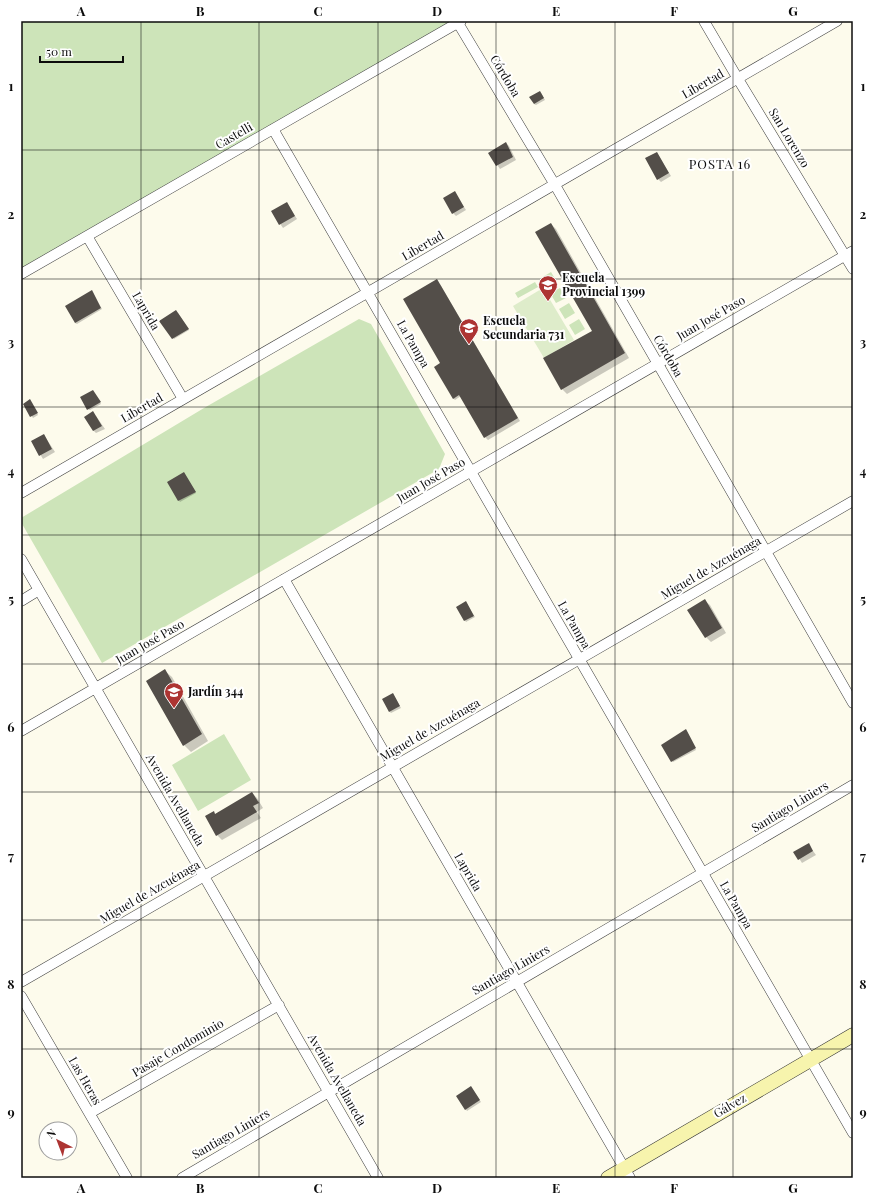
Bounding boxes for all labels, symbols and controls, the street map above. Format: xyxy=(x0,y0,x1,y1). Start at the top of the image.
text: A xyxy=(76,2,86,19)
text: B xyxy=(196,2,205,19)
text: C xyxy=(313,2,323,19)
text: D xyxy=(432,2,442,19)
text: E xyxy=(552,2,560,19)
text: F xyxy=(670,2,678,19)
text: G xyxy=(788,2,798,19)
scale bar xyxy=(40,38,123,64)
text: 50 m xyxy=(46,43,72,59)
street label: Córdoba xyxy=(487,52,525,99)
street label: Libertad xyxy=(679,65,726,102)
text: 1 xyxy=(9,77,14,94)
text: 1 xyxy=(861,77,866,94)
street label: San Lorenzo xyxy=(766,105,814,171)
street label: Castelli xyxy=(212,118,255,152)
district label: POSTA 16 xyxy=(689,155,751,172)
text: 2 xyxy=(8,205,15,222)
text: 2 xyxy=(860,205,867,222)
street label: Libertad xyxy=(399,227,446,264)
place label: Escuela Provincial 1399 xyxy=(562,269,645,299)
school or university icon: Escuela Provincial 1399 xyxy=(537,274,559,302)
street label: Laprida xyxy=(129,288,164,333)
street label: Juan José Paso xyxy=(673,291,748,344)
place label: Escuela Secundaria 731 xyxy=(483,312,565,342)
street label: La Pampa xyxy=(394,317,434,370)
school or university icon: Escuela Secundaria 731 xyxy=(458,317,480,345)
street label: Córdoba xyxy=(650,331,687,380)
text: 3 xyxy=(8,333,14,350)
text: 3 xyxy=(860,333,866,350)
street label: Libertad xyxy=(118,389,165,426)
street label: Juan José Paso xyxy=(393,453,468,506)
text: 4 xyxy=(8,462,15,479)
text: 4 xyxy=(860,462,867,479)
street label: Miguel de Azcuénaga xyxy=(658,532,763,602)
text: 5 xyxy=(8,590,14,607)
text: 5 xyxy=(860,590,866,607)
street label: La Pampa xyxy=(555,598,595,651)
street label: Juan José Paso xyxy=(112,615,187,668)
school or university icon: Jardín 344 xyxy=(163,681,185,709)
place label: Jardín 344 xyxy=(187,683,243,699)
street label: Miguel de Azcuénaga xyxy=(377,694,482,764)
text: 6 xyxy=(7,718,15,735)
text: 6 xyxy=(859,718,867,735)
street label: Avenida Avellaneda xyxy=(142,750,209,848)
street label: Santiago Liniers xyxy=(748,777,831,835)
text: 7 xyxy=(8,847,14,864)
text: 7 xyxy=(860,847,866,864)
street label: Laprida xyxy=(451,849,486,894)
street label: Miguel de Azcuénaga xyxy=(97,856,202,926)
street label: La Pampa xyxy=(717,878,757,931)
street label: Santiago Liniers xyxy=(469,940,552,998)
text: 8 xyxy=(7,975,15,992)
text: 8 xyxy=(859,975,867,992)
street label: Pasaje Condominio xyxy=(129,1014,227,1080)
street label: Avenida Avellaneda xyxy=(304,1030,371,1128)
street label: Las Heras xyxy=(66,1054,106,1107)
street label: Gálvez xyxy=(710,1089,749,1121)
text: 9 xyxy=(7,1103,15,1120)
text: 9 xyxy=(859,1103,867,1120)
street label: Santiago Liniers xyxy=(189,1104,272,1162)
north arrow xyxy=(38,1121,78,1161)
text: N xyxy=(43,1125,59,1141)
text: A xyxy=(76,1179,86,1196)
text: B xyxy=(196,1179,205,1196)
text: C xyxy=(313,1179,323,1196)
text: D xyxy=(432,1179,442,1196)
text: E xyxy=(552,1179,560,1196)
text: F xyxy=(670,1179,678,1196)
text: G xyxy=(788,1179,798,1196)

